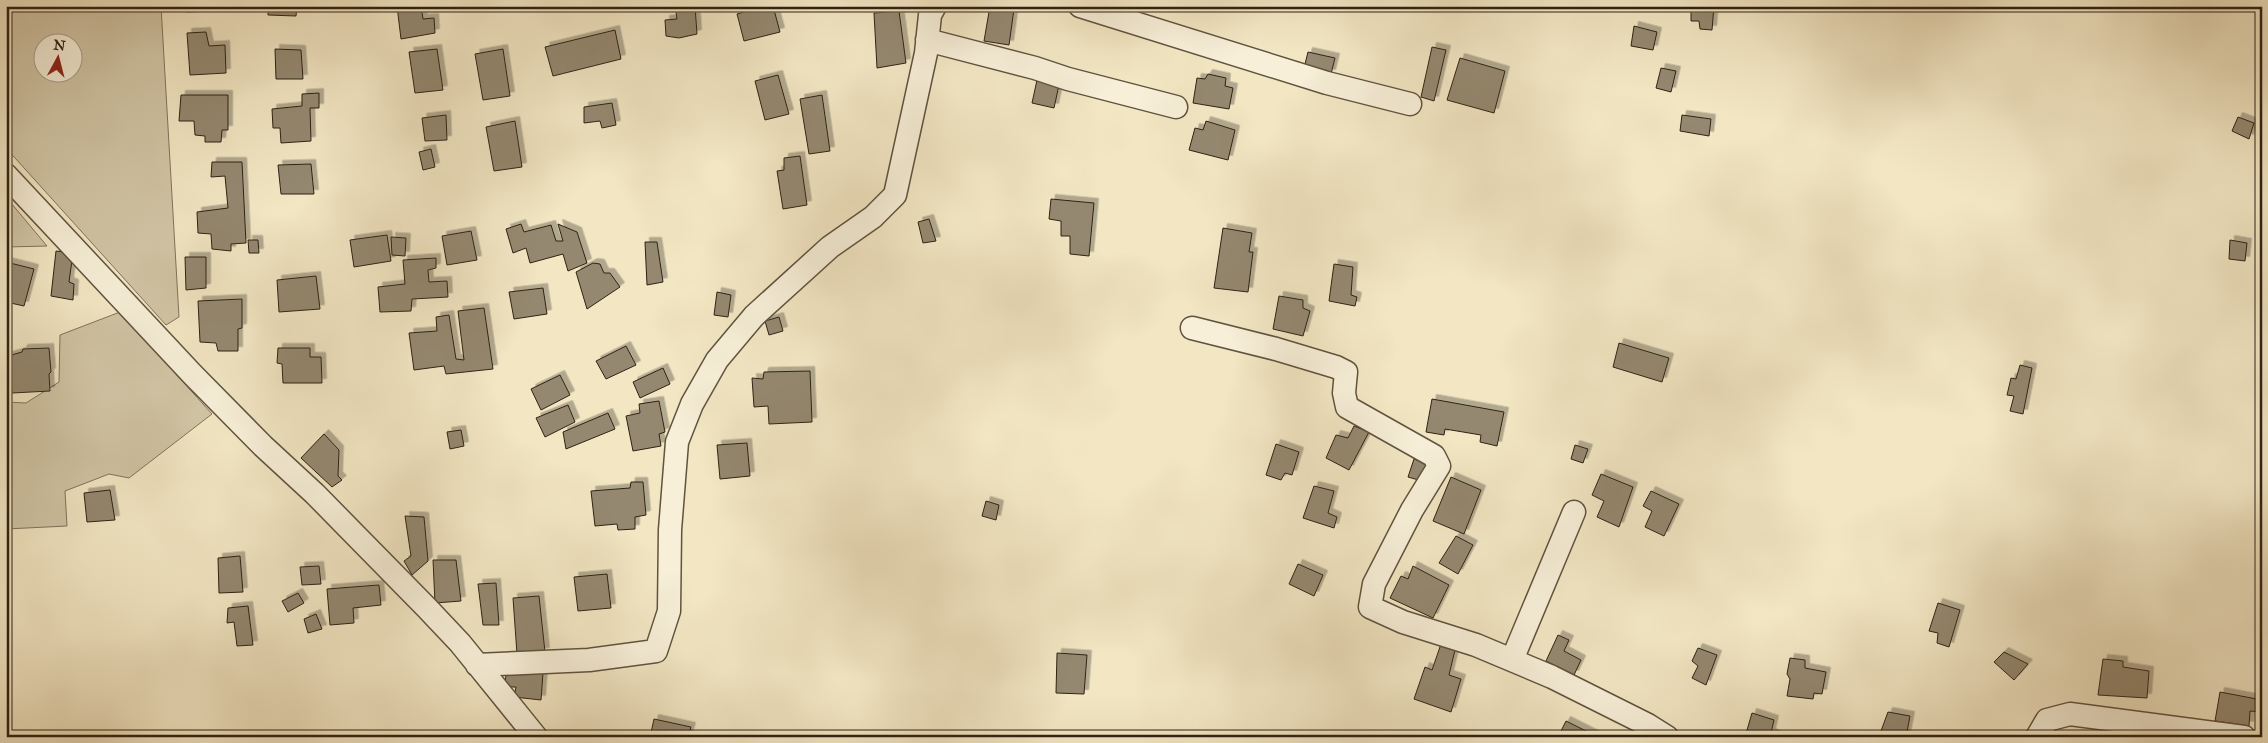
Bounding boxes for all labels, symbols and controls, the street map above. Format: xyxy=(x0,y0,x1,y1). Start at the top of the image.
north arrow xyxy=(32,32,82,82)
text: N xyxy=(53,36,67,55)

